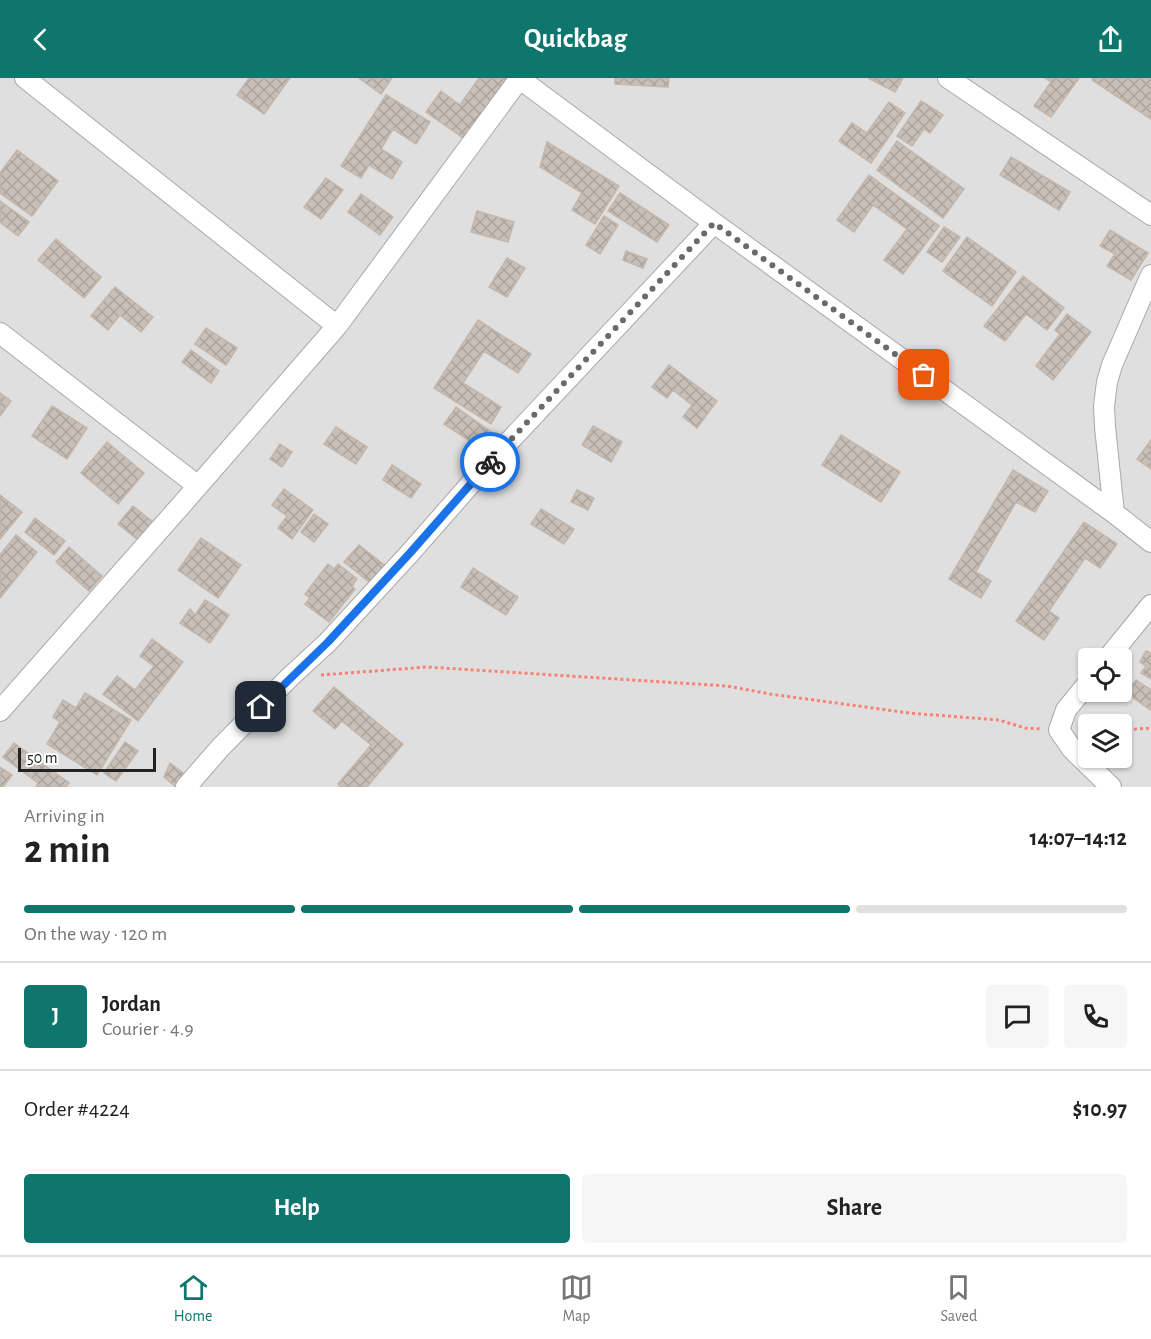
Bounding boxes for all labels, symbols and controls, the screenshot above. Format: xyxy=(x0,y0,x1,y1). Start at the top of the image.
icon: back xyxy=(24,23,57,56)
icon: share xyxy=(1094,23,1127,56)
text: Quickbag xyxy=(524,25,627,52)
pin xyxy=(898,349,949,400)
icon: bag xyxy=(907,358,940,391)
courier xyxy=(460,432,520,492)
icon: bike xyxy=(474,446,507,479)
map controls xyxy=(1078,648,1132,768)
button: locate xyxy=(1078,648,1132,702)
pin xyxy=(235,681,286,732)
icon: home xyxy=(244,690,277,723)
button: layers xyxy=(1078,714,1132,768)
scale bar xyxy=(18,745,156,772)
text: 50 m xyxy=(27,750,58,766)
text: Arriving in xyxy=(24,806,105,826)
text: 14:07–14:12 xyxy=(1030,827,1127,849)
text: 2 min xyxy=(24,831,111,870)
text: On the way · 120 m xyxy=(24,924,167,944)
button: chat xyxy=(986,985,1049,1048)
button: phone xyxy=(1064,985,1127,1048)
text: Jordan xyxy=(102,993,161,1015)
text: J xyxy=(52,1005,59,1027)
text: Courier · 4.9 xyxy=(102,1019,194,1039)
text: Order #4224 xyxy=(24,1098,130,1120)
text: $10.97 xyxy=(1073,1098,1127,1120)
button: Help xyxy=(24,1174,570,1243)
button: Share xyxy=(582,1174,1127,1243)
tab: Home xyxy=(174,1271,212,1326)
tab: Map xyxy=(560,1271,593,1326)
tab: Saved xyxy=(941,1271,977,1326)

